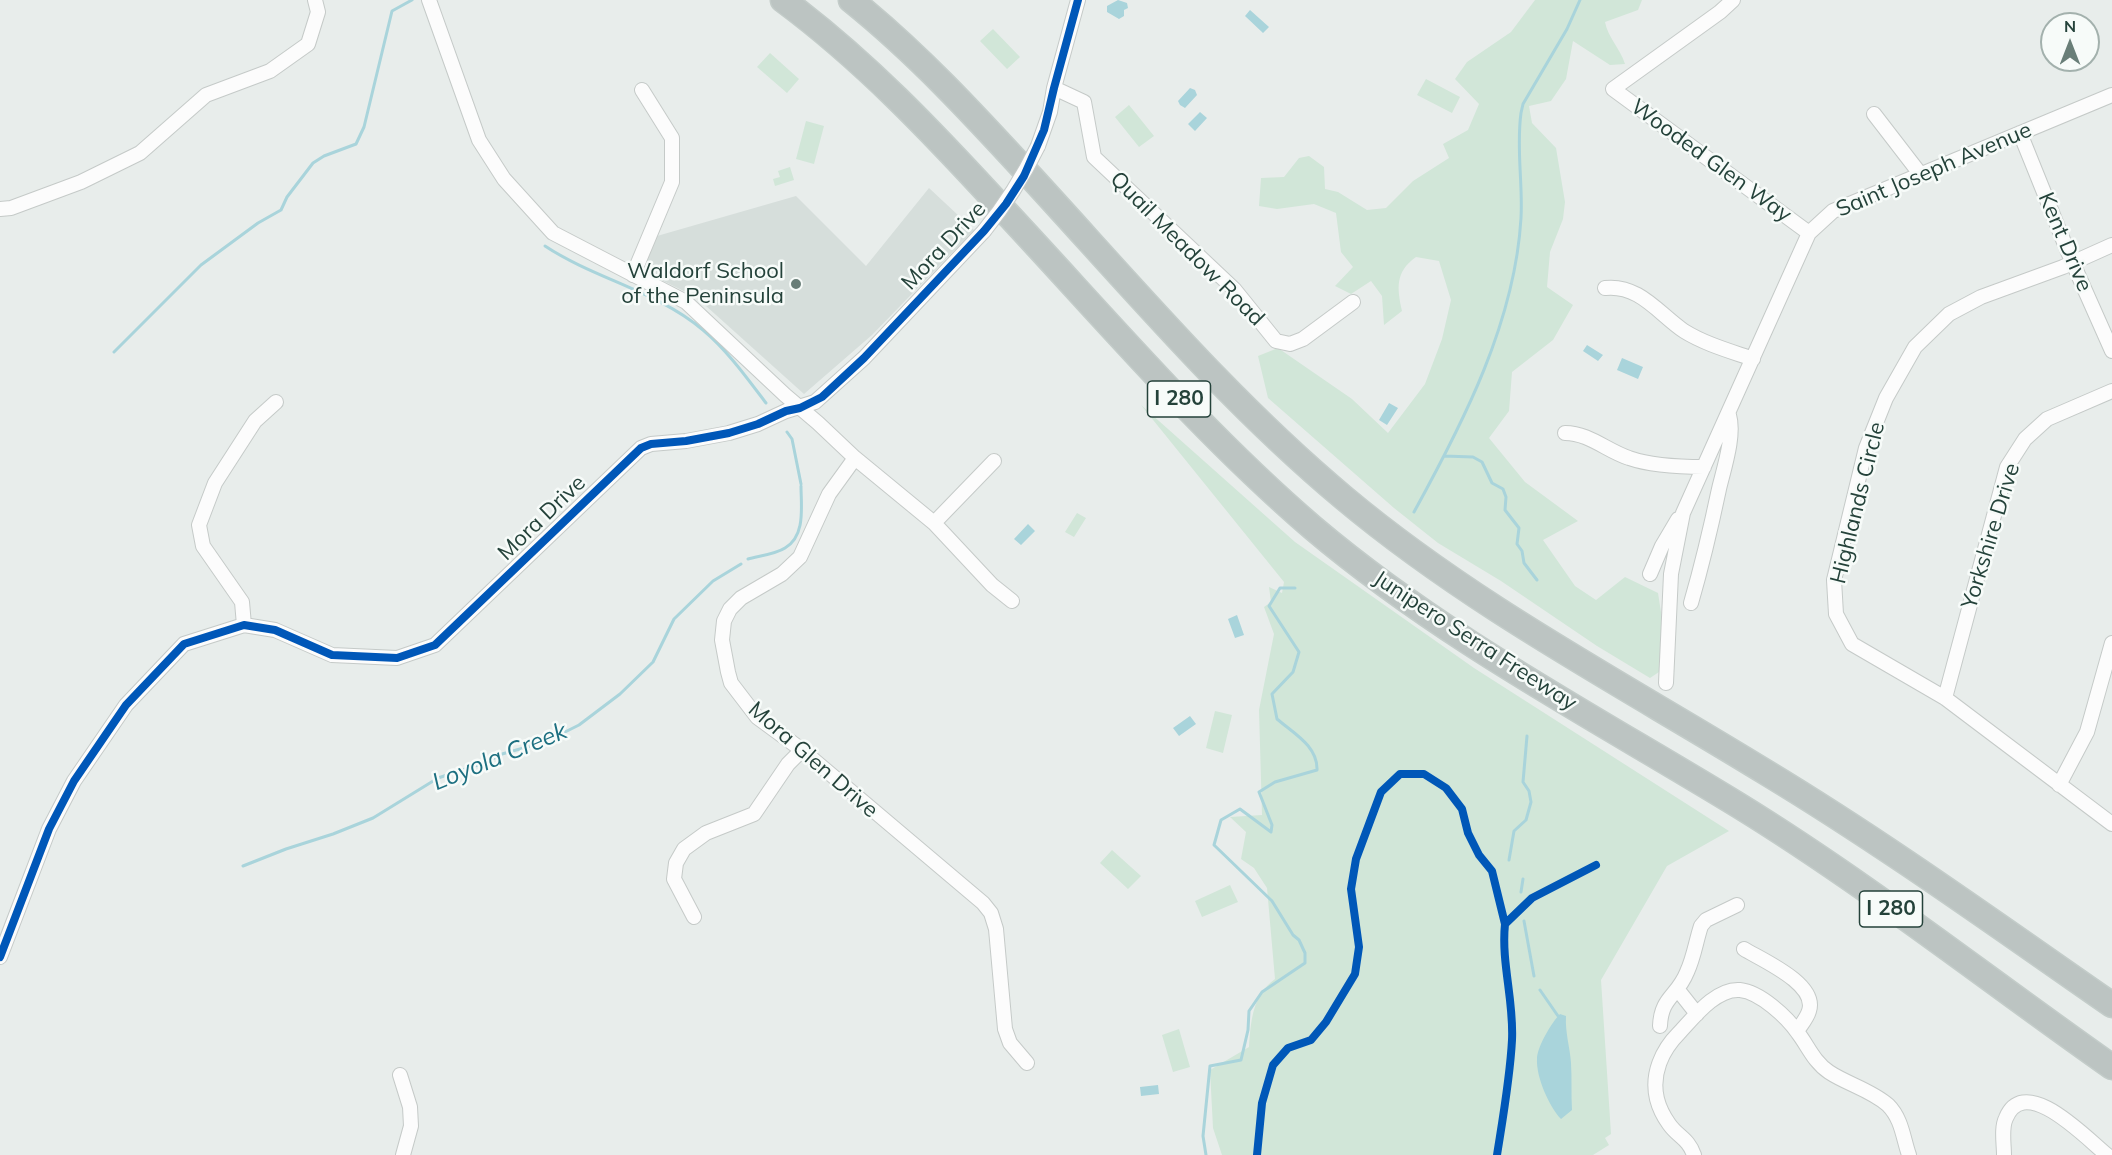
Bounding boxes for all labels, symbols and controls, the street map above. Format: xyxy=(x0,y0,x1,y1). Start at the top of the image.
north arrow xyxy=(2040,12,2100,72)
text: N xyxy=(2064,16,2076,36)
street label: Wooded Glen Way xyxy=(1625,94,1797,228)
street label: Saint Joseph Avenue xyxy=(1832,117,2036,223)
street label: Quail Meadow Road xyxy=(1104,166,1270,332)
street label: Kent Drive xyxy=(2032,188,2098,296)
street label: Mora Drive xyxy=(896,196,992,296)
place label: Waldorf School of the Peninsula xyxy=(621,258,784,310)
marker: Waldorf School of the Peninsula xyxy=(789,277,803,291)
road number: I 280 xyxy=(1148,381,1210,417)
street label: Highlands Circle xyxy=(1825,419,1891,587)
street label: Yorkshire Drive xyxy=(1956,460,2026,612)
street label: Mora Drive xyxy=(493,470,591,566)
street label: Junipero Serra Freeway xyxy=(1368,565,1582,717)
street label: Mora Glen Drive xyxy=(743,696,883,824)
water label: Loyola Creek xyxy=(429,717,571,797)
road number: I 280 xyxy=(1860,891,1922,927)

